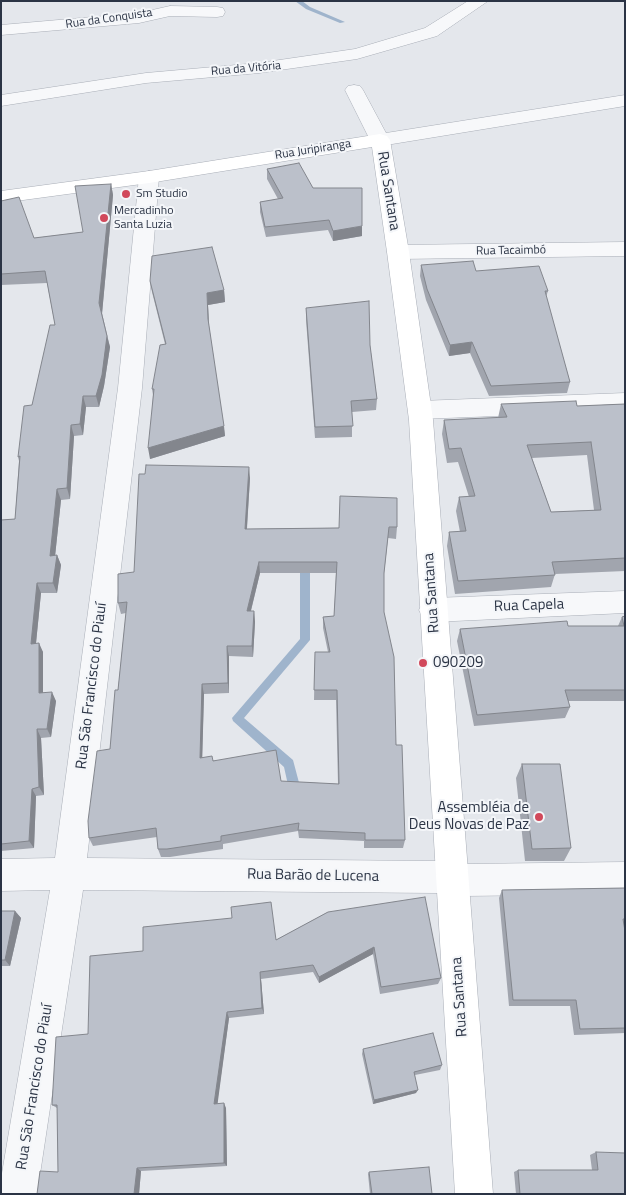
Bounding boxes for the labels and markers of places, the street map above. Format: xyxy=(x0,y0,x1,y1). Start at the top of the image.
place label: Sm Studio xyxy=(136,187,187,201)
marker: Sm Studio xyxy=(120,188,132,200)
place label: Mercadinho Santa Luzia xyxy=(114,204,174,232)
marker: Mercadinho Santa Luzia xyxy=(98,212,110,224)
place label: 090209 xyxy=(433,654,483,672)
marker: 090209 xyxy=(417,657,429,669)
place label: Assembléia de Deus Novas de Paz xyxy=(409,799,529,834)
marker: Assembléia de Deus Novas de Paz xyxy=(533,811,545,823)

